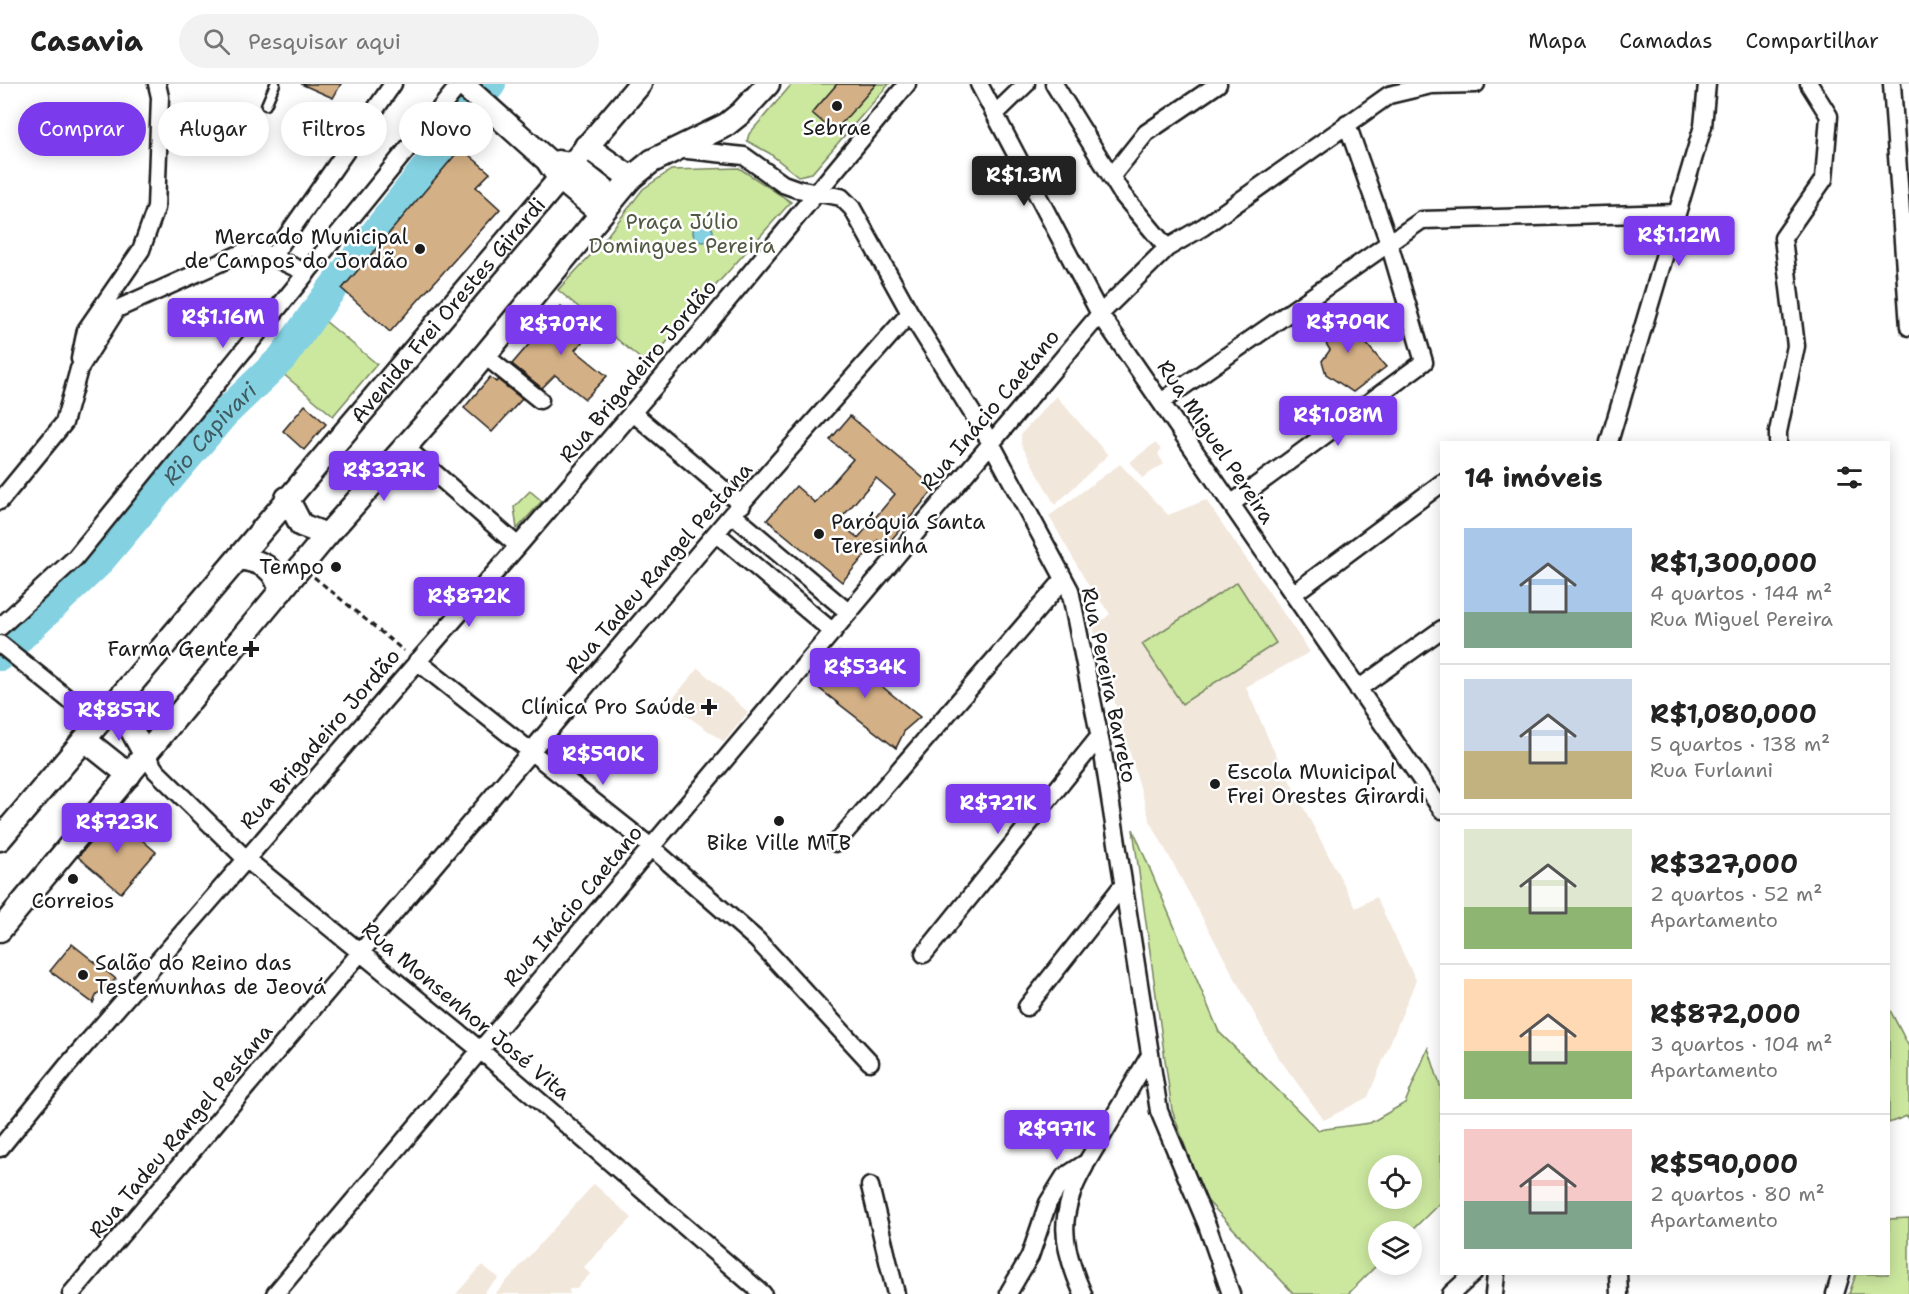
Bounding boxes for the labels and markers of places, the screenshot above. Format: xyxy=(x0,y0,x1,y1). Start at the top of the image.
marker: Sebrae xyxy=(830,99,844,113)
place label: Sebrae xyxy=(803,114,871,142)
pin: R$1.3M xyxy=(975,156,1073,207)
pin: R$1.12M xyxy=(1624,216,1734,267)
place label: Mercado Municipal de Campos do Jordão xyxy=(184,223,409,275)
marker: Mercado Municipal de Campos do Jordão xyxy=(413,242,427,256)
pin: R$1.16M xyxy=(168,298,278,349)
pin: R$709K xyxy=(1299,303,1397,354)
pin: R$707K xyxy=(512,305,610,356)
pin: R$1.08M xyxy=(1283,396,1393,447)
pin: R$327K xyxy=(335,451,433,502)
place label: Paróquia Santa Teresinha xyxy=(831,508,985,560)
marker: Paróquia Santa Teresinha xyxy=(812,527,826,541)
place label: Tempo xyxy=(259,553,324,581)
marker: Tempo xyxy=(329,560,343,574)
pin: R$872K xyxy=(420,577,518,628)
place label: Farma Gente xyxy=(107,635,239,663)
marker: Farma Gente xyxy=(244,642,258,656)
pin: R$534K xyxy=(816,648,914,699)
pin: R$857K xyxy=(70,691,168,742)
place label: Clínica Pro Saúde xyxy=(521,693,696,721)
marker: Clínica Pro Saúde xyxy=(700,698,718,716)
pin: R$590K xyxy=(554,735,652,786)
place label: Escola Municipal Frei Orestes Girardi xyxy=(1227,758,1425,810)
marker: Escola Municipal Frei Orestes Girardi xyxy=(1208,777,1222,791)
pin: R$721K xyxy=(949,784,1047,835)
pin: R$723K xyxy=(68,803,166,854)
marker: Bike Ville MTB xyxy=(772,814,786,828)
place label: Bike Ville MTB xyxy=(707,829,851,857)
marker: Correios xyxy=(66,872,80,886)
place label: Correios xyxy=(31,887,115,915)
place label: Salão do Reino das Testemunhas de Jeová xyxy=(95,949,326,1001)
marker: Salão do Reino das Testemunhas de Jeová xyxy=(76,968,90,982)
pin: R$971K xyxy=(1008,1110,1106,1161)

